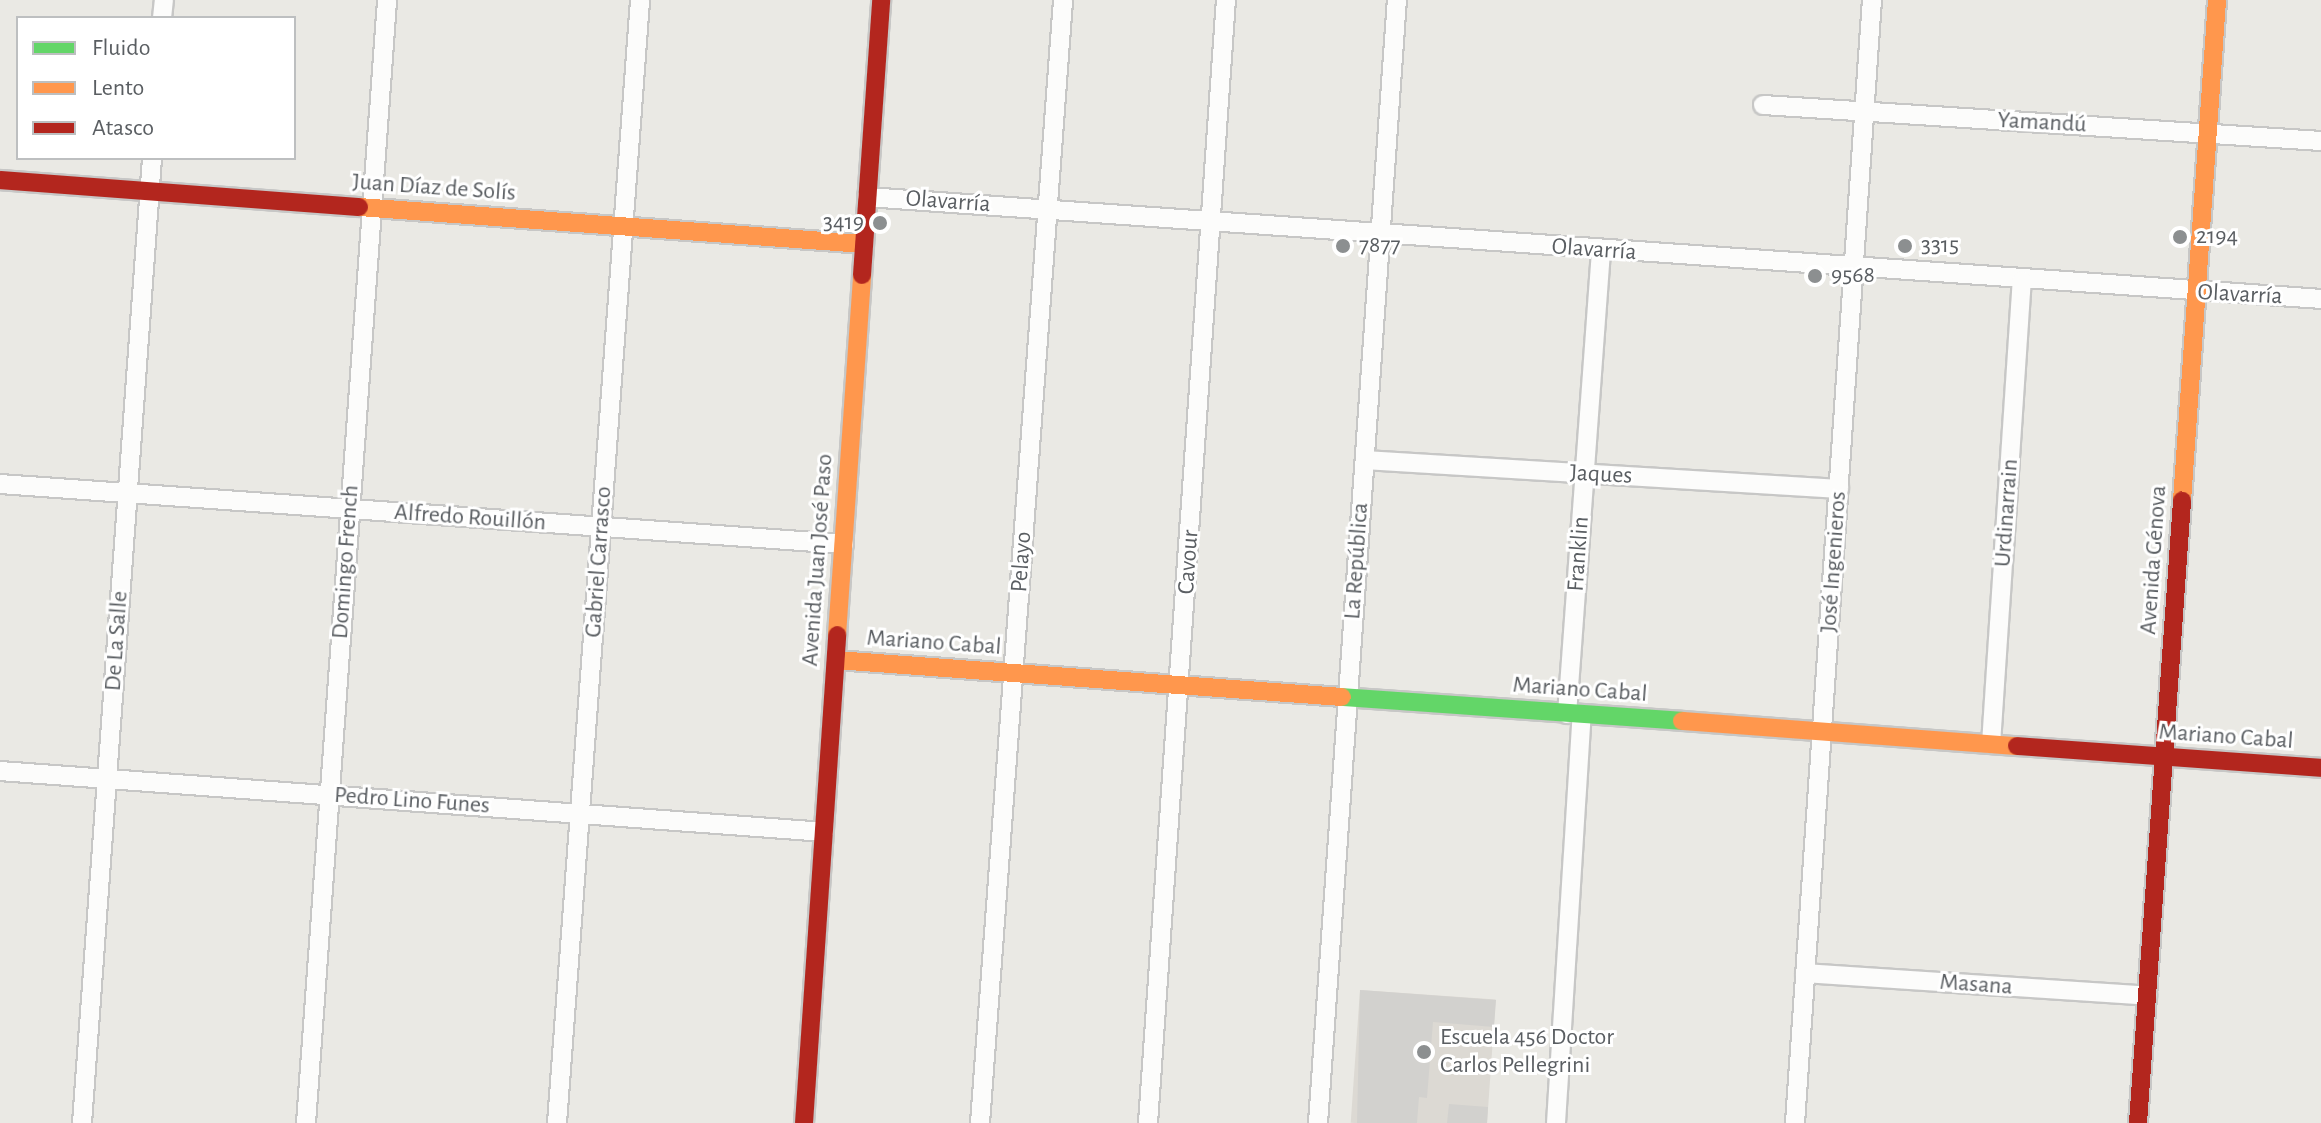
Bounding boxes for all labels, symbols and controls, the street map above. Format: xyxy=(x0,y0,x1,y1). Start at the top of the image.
legend xyxy=(16,16,296,160)
text: Fluido xyxy=(92,36,151,60)
text: Lento xyxy=(92,76,144,100)
street label: Yamandú xyxy=(1997,106,2087,140)
text: Atasco xyxy=(92,116,154,140)
street label: Juan Díaz de Solís xyxy=(351,168,517,208)
street label: Olavarría xyxy=(905,185,991,219)
place label: 3419 xyxy=(823,209,864,237)
marker: 3419 xyxy=(871,214,889,232)
place label: 2194 xyxy=(2196,223,2238,251)
marker: 2194 xyxy=(2171,228,2189,246)
place label: 7877 xyxy=(1359,232,1400,260)
place label: 3315 xyxy=(1921,232,1959,260)
street label: Olavarría xyxy=(1551,233,1637,267)
marker: 7877 xyxy=(1334,237,1352,255)
marker: 3315 xyxy=(1896,237,1914,255)
place label: 9568 xyxy=(1831,262,1875,290)
marker: 9568 xyxy=(1806,267,1824,285)
street label: Olavarría xyxy=(2197,278,2283,312)
street label: Avenida Juan José Paso xyxy=(796,453,840,667)
street label: Urdinarrain xyxy=(1989,458,2025,568)
street label: Jaques xyxy=(1569,459,1633,491)
street label: Domingo French xyxy=(326,484,366,640)
street label: Avenida Génova xyxy=(2134,484,2174,636)
street label: Gabriel Carrasco xyxy=(579,485,619,639)
street label: José Ingenieros xyxy=(1815,490,1853,634)
street label: Alfredo Rouillón xyxy=(393,498,547,538)
street label: La República xyxy=(1339,502,1375,620)
street label: Franklin xyxy=(1562,515,1596,593)
street label: Cavour xyxy=(1172,529,1206,595)
street label: Pelayo xyxy=(1006,531,1038,593)
street label: De La Salle xyxy=(99,590,135,692)
street label: Mariano Cabal xyxy=(866,624,1002,662)
street label: Mariano Cabal xyxy=(1512,671,1648,709)
street label: Mariano Cabal xyxy=(2158,718,2294,756)
street label: Pedro Lino Funes xyxy=(333,781,491,821)
street label: Masana xyxy=(1939,968,2013,1002)
place label: Escuela 456 Doctor Carlos Pellegrini xyxy=(1440,1024,1614,1080)
marker: Escuela 456 Doctor Carlos Pellegrini xyxy=(1415,1043,1433,1061)

